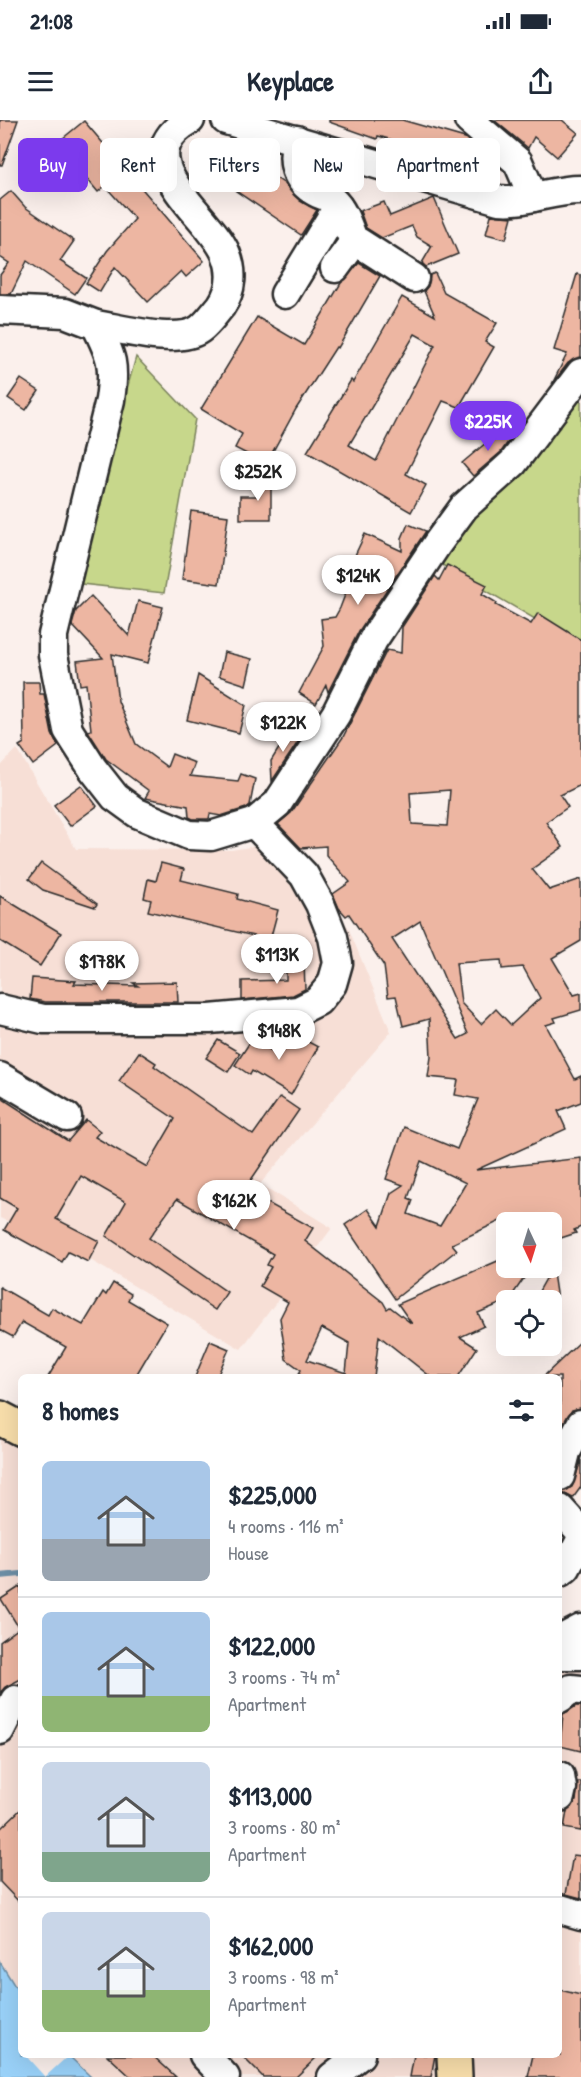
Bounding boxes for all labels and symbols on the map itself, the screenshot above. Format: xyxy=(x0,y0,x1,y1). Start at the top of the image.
pin: $225K xyxy=(446,401,530,452)
pin: $252K xyxy=(216,451,300,502)
pin: $124K xyxy=(316,555,400,606)
pin: $122K xyxy=(241,702,325,753)
pin: $113K xyxy=(235,934,319,985)
pin: $178K xyxy=(60,941,144,992)
pin: $148K xyxy=(237,1010,321,1061)
pin: $162K xyxy=(192,1180,276,1231)
north arrow xyxy=(496,1212,562,1278)

